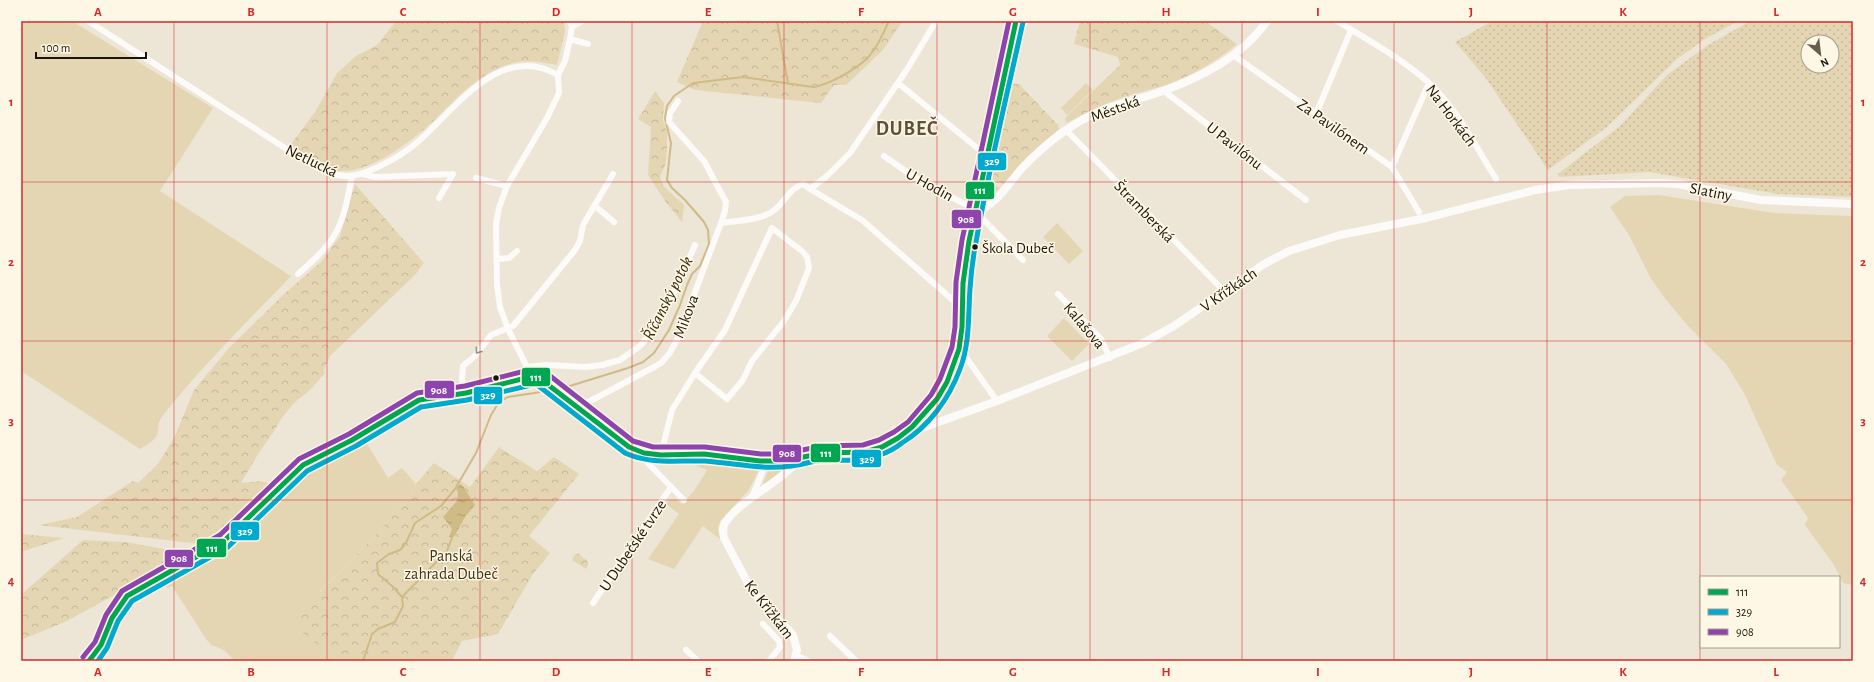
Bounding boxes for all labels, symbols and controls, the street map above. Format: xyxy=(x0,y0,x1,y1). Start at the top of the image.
text: A xyxy=(94,6,102,19)
text: B xyxy=(247,6,255,19)
text: C xyxy=(400,6,407,19)
text: D xyxy=(552,6,561,19)
text: E xyxy=(705,6,712,19)
text: F xyxy=(858,6,865,19)
text: G xyxy=(1009,6,1017,19)
text: H xyxy=(1161,6,1171,19)
text: I xyxy=(1316,6,1320,19)
text: J xyxy=(1469,6,1473,19)
text: K xyxy=(1619,6,1627,19)
text: L xyxy=(1773,6,1779,19)
scale bar xyxy=(36,34,146,60)
north arrow xyxy=(1800,34,1840,74)
text: 100 m xyxy=(42,42,70,54)
text: N xyxy=(1818,56,1830,69)
street label: Na Horkách xyxy=(1423,82,1480,150)
street label: Městská xyxy=(1089,93,1142,125)
text: 1 xyxy=(9,96,13,109)
street label: Za Pavilónem xyxy=(1294,96,1373,158)
text: 1 xyxy=(1861,96,1865,109)
district label: DUBEČ xyxy=(876,116,938,139)
street label: U Pavilónu xyxy=(1203,119,1265,173)
street label: Netlucká xyxy=(283,141,340,180)
line badge: 329 xyxy=(977,152,1007,171)
text: 329 xyxy=(984,156,1000,167)
street label: U Hodin xyxy=(903,165,956,204)
street label: Štramberská xyxy=(1111,176,1179,246)
street label: Slatiny xyxy=(1688,180,1733,205)
line badge: 111 xyxy=(965,181,995,200)
text: 111 xyxy=(974,185,986,196)
line badge: 908 xyxy=(951,209,982,229)
text: 908 xyxy=(958,214,974,225)
place label: Škola Dubeč xyxy=(982,240,1054,256)
marker: Škola Dubeč xyxy=(970,242,980,252)
water label: Říčanský potok xyxy=(638,253,697,343)
text: 2 xyxy=(8,256,14,269)
text: 2 xyxy=(1860,256,1866,269)
street label: V Křížkách xyxy=(1197,265,1260,315)
street label: Mikova xyxy=(670,292,701,340)
street label: Kalašova xyxy=(1060,300,1108,352)
one-way arrow xyxy=(475,347,483,354)
line badge: 111 xyxy=(521,367,551,387)
text: 111 xyxy=(530,372,542,383)
unlabelled marker xyxy=(491,373,501,383)
line badge: 908 xyxy=(424,380,455,399)
text: 908 xyxy=(431,385,447,396)
line badge: 329 xyxy=(473,386,503,405)
text: 329 xyxy=(480,390,496,401)
text: 3 xyxy=(8,415,14,428)
text: 3 xyxy=(1860,415,1866,428)
line badge: 111 xyxy=(810,443,841,463)
line badge: 908 xyxy=(772,444,802,463)
text: 908 xyxy=(779,448,795,459)
text: 111 xyxy=(820,448,832,459)
line badge: 329 xyxy=(851,449,882,468)
text: 329 xyxy=(859,454,875,465)
street label: U Dubečské tvrze xyxy=(596,497,669,594)
line badge: 329 xyxy=(230,521,260,541)
text: 329 xyxy=(237,526,253,537)
line badge: 111 xyxy=(196,538,227,558)
text: 111 xyxy=(206,543,218,554)
park label: Panská zahrada Dubeč xyxy=(404,548,498,582)
line badge: 908 xyxy=(164,549,194,568)
text: 908 xyxy=(171,553,187,564)
text: 4 xyxy=(8,575,15,588)
text: 4 xyxy=(1860,575,1867,588)
legend xyxy=(1700,576,1840,648)
street label: Ke Křížkám xyxy=(741,577,797,642)
text: 111 xyxy=(1736,586,1748,598)
text: 329 xyxy=(1736,606,1752,618)
text: 908 xyxy=(1736,626,1754,638)
text: A xyxy=(94,666,102,679)
text: B xyxy=(247,666,255,679)
text: C xyxy=(400,666,407,679)
text: D xyxy=(552,666,561,679)
text: E xyxy=(705,666,712,679)
text: F xyxy=(858,666,865,679)
text: G xyxy=(1009,666,1017,679)
text: H xyxy=(1161,666,1171,679)
text: I xyxy=(1316,666,1320,679)
text: J xyxy=(1469,666,1473,679)
text: K xyxy=(1619,666,1627,679)
text: L xyxy=(1773,666,1779,679)

